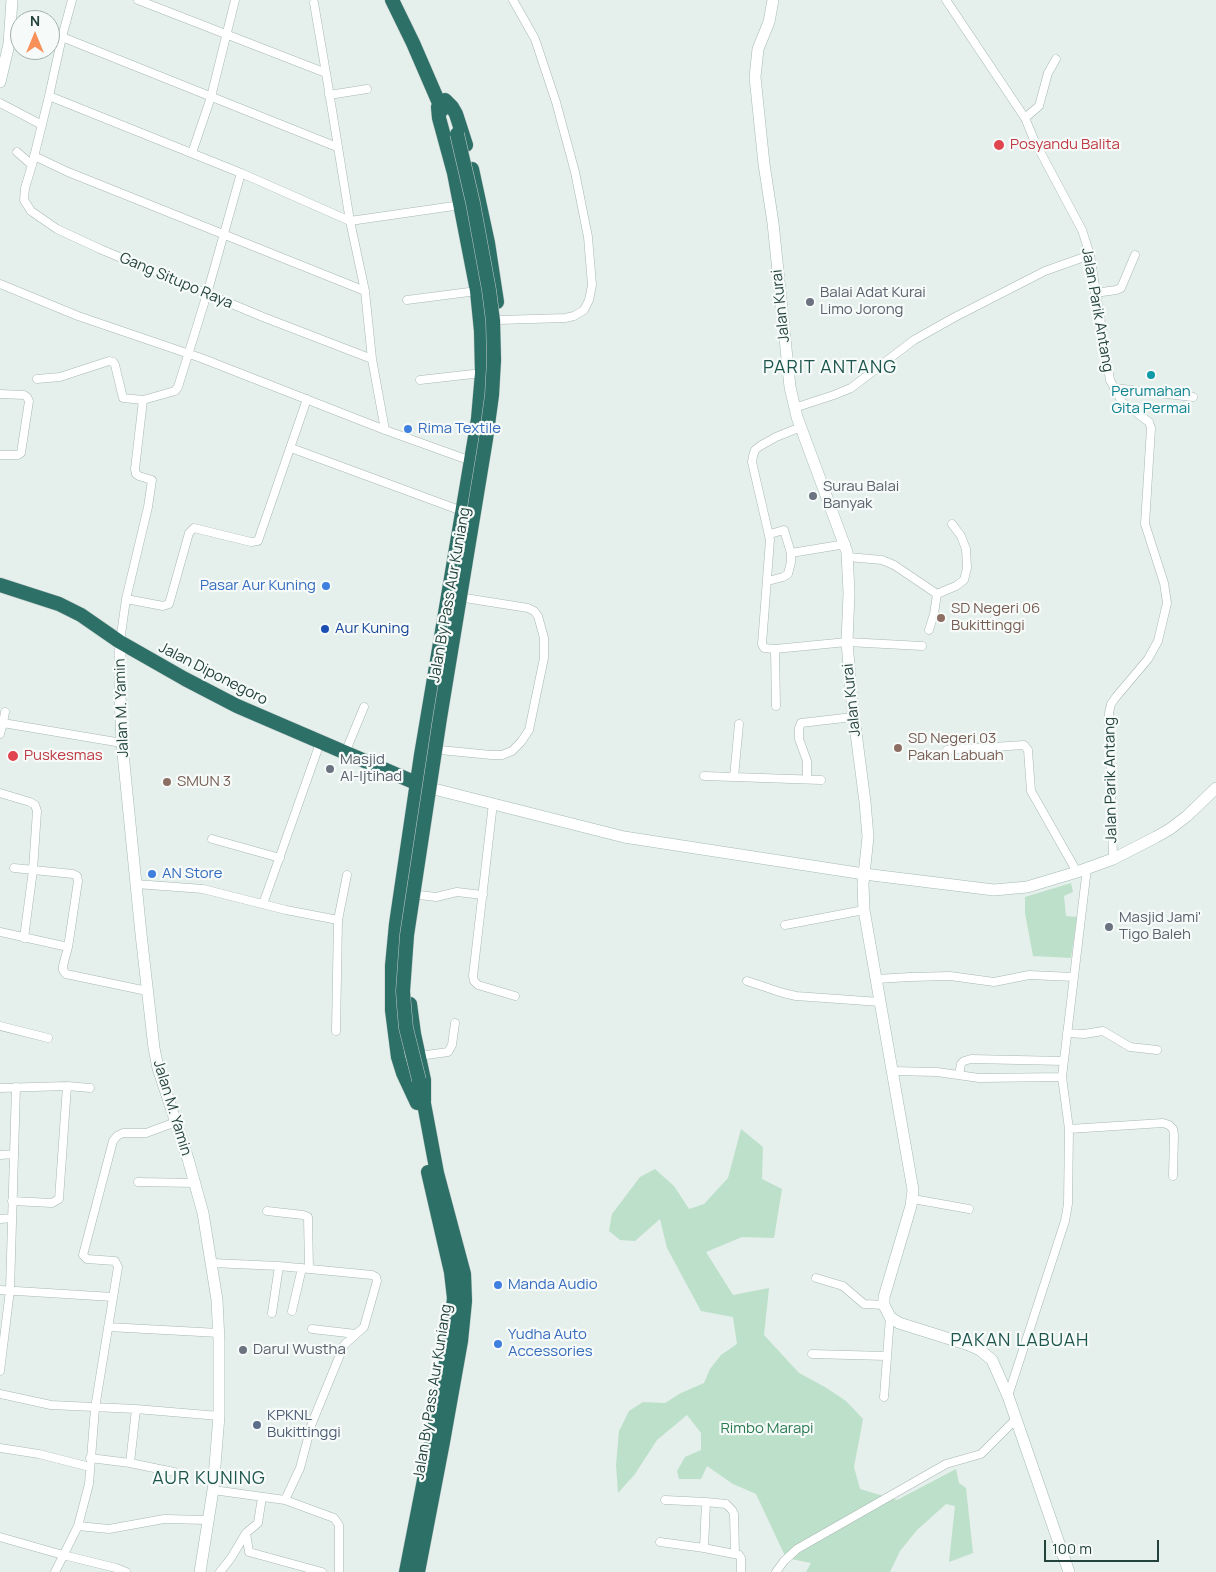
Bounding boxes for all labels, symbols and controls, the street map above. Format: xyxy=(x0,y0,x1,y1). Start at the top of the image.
north arrow xyxy=(10,10,60,60)
text: N xyxy=(30,11,40,30)
place label: Posyandu Balita xyxy=(1010,136,1120,154)
marker: Posyandu Balita xyxy=(992,138,1006,152)
street label: Jalan Parik Antang xyxy=(1077,246,1117,374)
street label: Gang Situpo Raya xyxy=(117,249,235,313)
street label: Jalan Kurai xyxy=(768,269,794,343)
place label: Balai Adat Kurai Limo Jorong xyxy=(820,284,926,319)
marker: Balai Adat Kurai Limo Jorong xyxy=(804,296,816,308)
district label: PARIT ANTANG xyxy=(762,357,898,379)
marker: Perumahan Gita Permai xyxy=(1145,369,1157,381)
place label: Perumahan Gita Permai xyxy=(1111,383,1191,418)
place label: Rima Textile xyxy=(418,420,501,438)
marker: Rima Textile xyxy=(402,423,414,435)
place label: Surau Balai Banyak xyxy=(823,478,899,513)
marker: Surau Balai Banyak xyxy=(807,490,819,502)
street label: Jalan By Pass Aur Kuniang xyxy=(426,506,474,684)
place label: Pasar Aur Kuning xyxy=(200,577,316,595)
marker: Pasar Aur Kuning xyxy=(320,580,332,592)
place label: SD Negeri 06 Bukittinggi xyxy=(951,600,1040,635)
marker: SD Negeri 06 Bukittinggi xyxy=(935,612,947,624)
place label: Aur Kuning xyxy=(335,620,409,638)
marker: Aur Kuning xyxy=(319,623,331,635)
street label: Jalan Diponegoro xyxy=(156,639,270,709)
street label: Jalan M. Yamin xyxy=(111,658,133,758)
street label: Jalan Kurai xyxy=(839,663,865,737)
street label: Jalan Parik Antang xyxy=(1101,717,1121,843)
place label: SD Negeri 03 Pakan Labuah xyxy=(908,730,1004,765)
marker: SD Negeri 03 Pakan Labuah xyxy=(892,742,904,754)
place label: Puskesmas xyxy=(24,747,103,765)
marker: Puskesmas xyxy=(6,749,20,763)
place label: Masjid Al-Ijtihad xyxy=(340,751,402,786)
marker: Masjid Al-Ijtihad xyxy=(324,763,336,775)
place label: SMUN 3 xyxy=(177,773,231,791)
marker: SMUN 3 xyxy=(161,776,173,788)
place label: AN Store xyxy=(162,865,223,883)
marker: AN Store xyxy=(146,868,158,880)
place label: Masjid Jami' Tigo Baleh xyxy=(1119,909,1201,944)
marker: Masjid Jami' Tigo Baleh xyxy=(1103,921,1115,933)
street label: Jalan M. Yamin xyxy=(149,1058,195,1158)
place label: Manda Audio xyxy=(508,1276,598,1294)
marker: Manda Audio xyxy=(492,1279,504,1291)
street label: Jalan By Pass Aur Kuniang xyxy=(410,1303,456,1481)
place label: Yudha Auto Accessories xyxy=(508,1326,593,1361)
district label: PAKAN LABUAH xyxy=(949,1330,1091,1352)
marker: Yudha Auto Accessories xyxy=(492,1338,504,1350)
place label: Darul Wustha xyxy=(253,1341,346,1359)
marker: Darul Wustha xyxy=(237,1344,249,1356)
place label: KPKNL Bukittinggi xyxy=(267,1407,341,1442)
marker: KPKNL Bukittinggi xyxy=(251,1419,263,1431)
park label: Rimbo Marapi xyxy=(720,1420,814,1438)
district label: AUR KUNING xyxy=(151,1468,267,1490)
scale bar xyxy=(1046,1530,1161,1562)
text: 100 m xyxy=(1052,1538,1092,1559)

